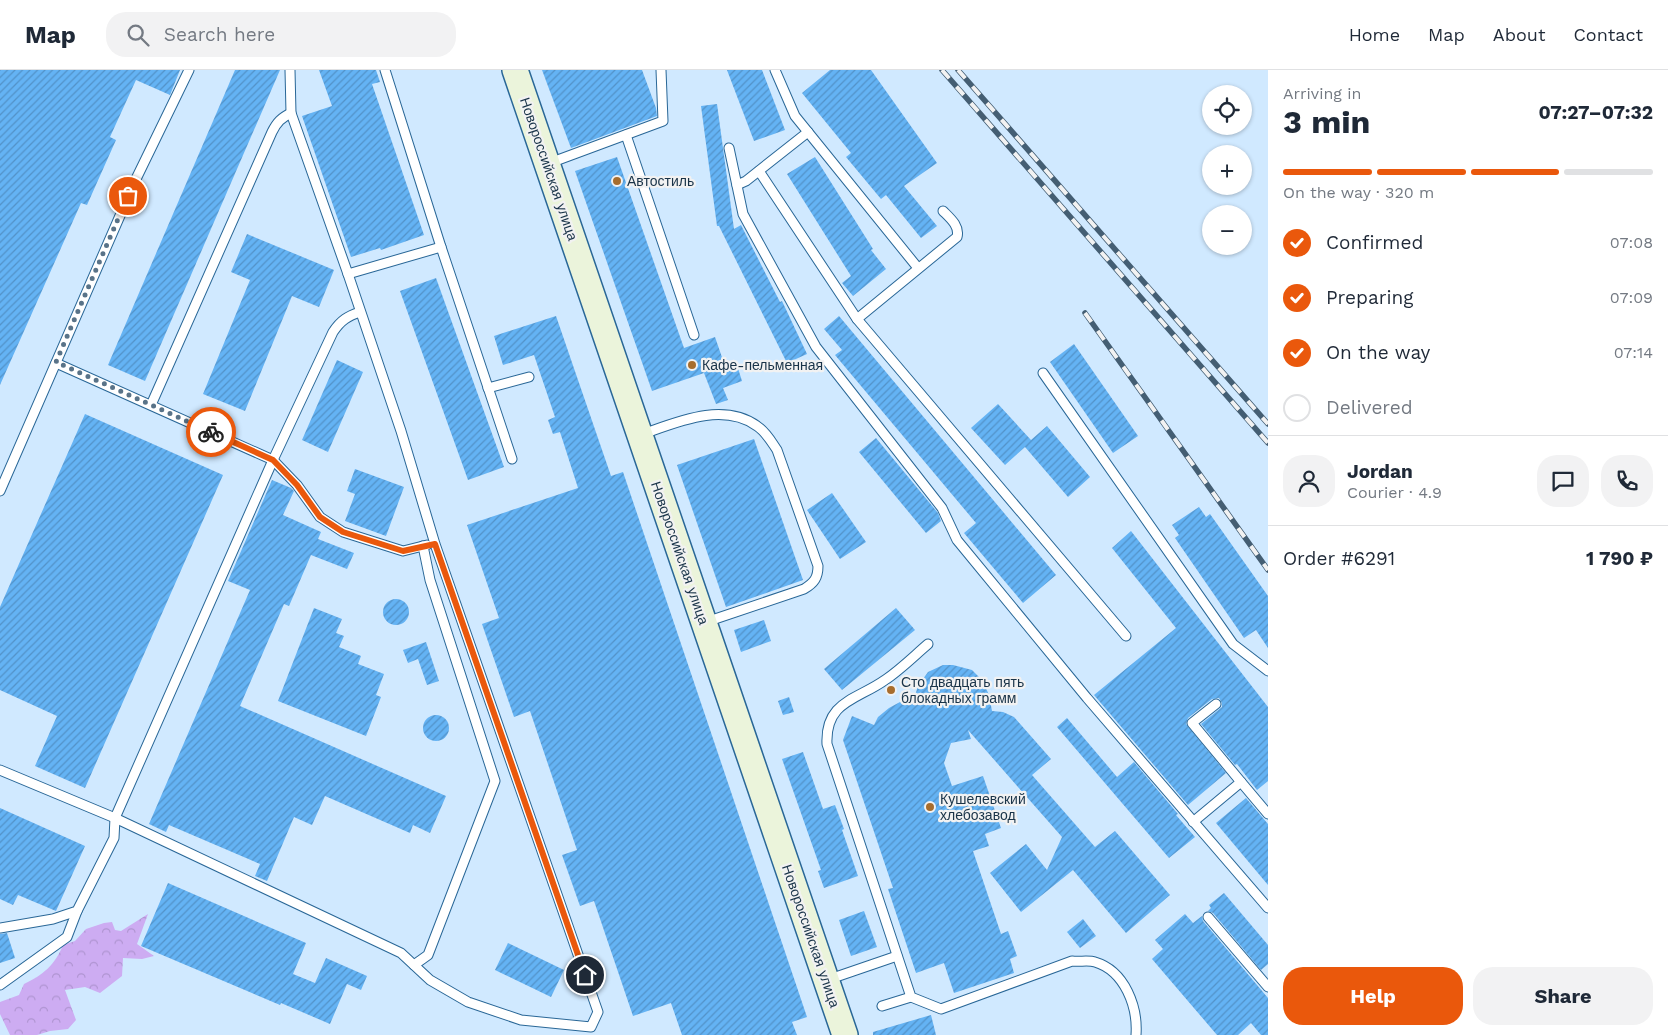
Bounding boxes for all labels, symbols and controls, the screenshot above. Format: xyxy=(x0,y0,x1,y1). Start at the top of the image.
search box xyxy=(106,12,456,57)
text: Map xyxy=(25,21,76,49)
icon: search xyxy=(124,21,152,49)
text: Search here xyxy=(164,23,275,46)
text: Home xyxy=(1349,24,1400,45)
text: Map xyxy=(1428,24,1465,45)
text: About xyxy=(1493,24,1545,45)
text: Contact xyxy=(1573,24,1643,45)
text: Arriving in xyxy=(1283,84,1361,103)
map controls xyxy=(1202,85,1252,255)
button: locate xyxy=(1202,85,1252,135)
street label: Новороссийская улица xyxy=(517,95,581,243)
text: 07:27–07:32 xyxy=(1538,101,1653,124)
text: 3 min xyxy=(1283,103,1370,141)
button: + xyxy=(1202,145,1252,195)
place label: Автостиль xyxy=(627,173,694,189)
pin xyxy=(107,175,149,217)
marker: Автостиль xyxy=(611,175,623,187)
icon: bag xyxy=(114,182,142,210)
text: On the way · 320 m xyxy=(1283,183,1434,202)
button: − xyxy=(1202,205,1252,255)
icon: check xyxy=(1283,229,1311,257)
text: Confirmed xyxy=(1326,231,1423,254)
text: 07:08 xyxy=(1610,233,1653,252)
icon: check xyxy=(1283,284,1311,312)
text: Preparing xyxy=(1326,286,1413,309)
text: 07:09 xyxy=(1610,288,1653,307)
icon: check xyxy=(1283,339,1311,367)
text: On the way xyxy=(1326,341,1430,364)
text: 07:14 xyxy=(1614,343,1653,362)
place label: Кафе-пельменная xyxy=(702,357,823,373)
marker: Кафе-пельменная xyxy=(686,359,698,371)
text: Delivered xyxy=(1326,396,1413,419)
courier xyxy=(186,407,236,457)
icon: bike xyxy=(197,418,225,446)
button: person xyxy=(1283,455,1335,507)
button: chat xyxy=(1537,455,1589,507)
button: phone xyxy=(1601,455,1653,507)
text: Jordan xyxy=(1347,460,1413,483)
street label: Новороссийская улица xyxy=(648,479,712,627)
text: Courier · 4.9 xyxy=(1347,483,1442,502)
text: Order #6291 xyxy=(1283,547,1395,570)
text: 1 790 ₽ xyxy=(1586,547,1653,570)
place label: Сто двадцать пять блокадных грамм xyxy=(901,674,1024,706)
marker: Сто двадцать пять блокадных грамм xyxy=(885,684,897,696)
place label: Кушелевский хлебозавод xyxy=(940,791,1026,823)
marker: Кушелевский хлебозавод xyxy=(924,801,936,813)
street label: Новороссийская улица xyxy=(779,862,843,1010)
pin xyxy=(564,954,606,996)
icon: home xyxy=(571,961,599,989)
button: Help xyxy=(1283,967,1463,1025)
button: Share xyxy=(1473,967,1653,1025)

